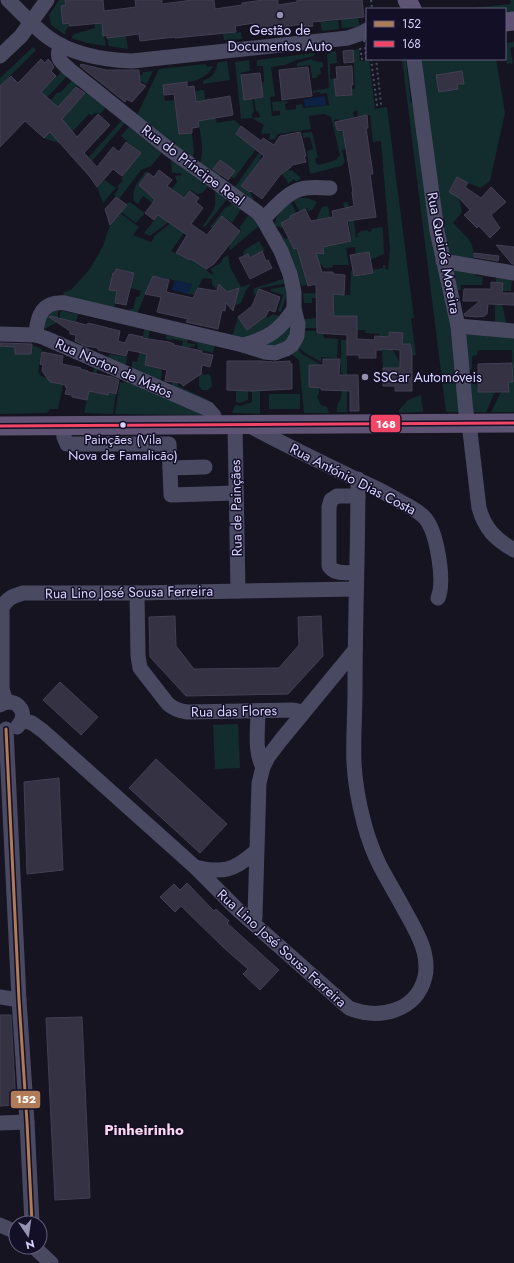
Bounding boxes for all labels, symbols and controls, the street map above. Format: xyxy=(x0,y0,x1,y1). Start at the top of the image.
legend xyxy=(366,8,506,60)
marker: Gestão de Documentos Auto xyxy=(275,10,285,20)
text: 152 xyxy=(402,15,421,33)
place label: Gestão de Documentos Auto xyxy=(228,20,333,56)
text: 168 xyxy=(402,35,421,53)
street label: Rua do Príncipe Real xyxy=(138,120,248,210)
street label: Rua Queirós Moreira xyxy=(422,191,466,315)
street label: Rua Norton de Matos xyxy=(52,333,176,403)
place label: SSCar Automóveis xyxy=(373,367,482,387)
marker: SSCar Automóveis xyxy=(360,372,370,382)
line badge: 168 xyxy=(370,414,401,433)
text: 168 xyxy=(376,416,396,432)
marker: Painçães (Vila Nova de Famalicão) xyxy=(118,420,128,430)
place label: Painçães (Vila Nova de Famalicão) xyxy=(68,430,178,465)
street label: Rua António Dias Costa xyxy=(286,438,420,520)
street label: Rua de Painçães xyxy=(225,459,247,557)
street label: Rua Lino José Sousa Ferreira xyxy=(45,581,213,603)
street label: Rua das Flores xyxy=(191,700,278,722)
street label: Rua Lino José Sousa Ferreira xyxy=(213,884,351,1012)
line badge: 152 xyxy=(10,1090,41,1109)
text: 152 xyxy=(16,1091,36,1107)
district label: Pinheirinho xyxy=(104,1119,184,1141)
north arrow xyxy=(8,1215,48,1255)
text: N xyxy=(24,1236,36,1254)

